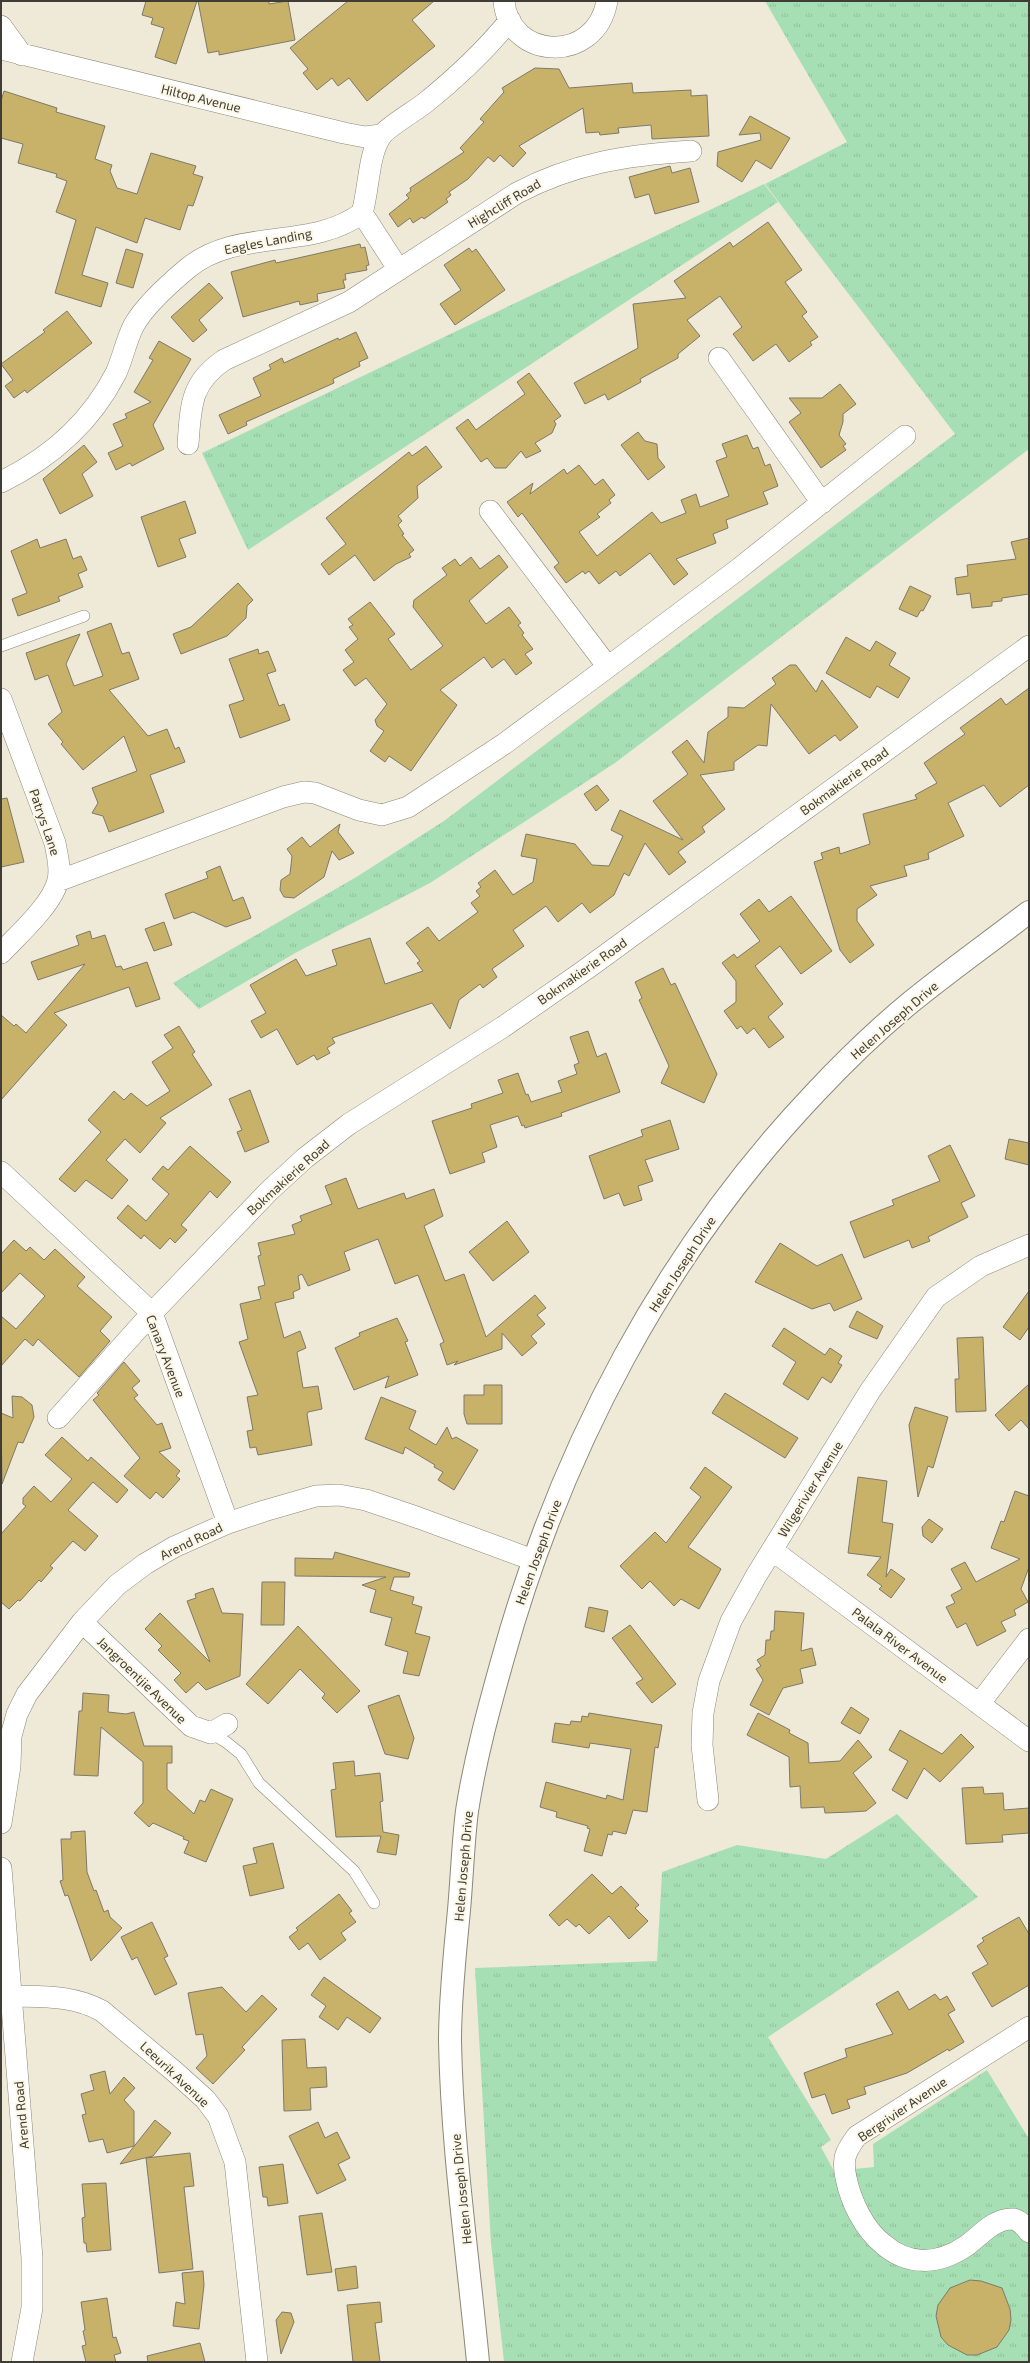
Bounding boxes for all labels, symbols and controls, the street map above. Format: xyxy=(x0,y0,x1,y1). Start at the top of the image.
street label: Hiltop Avenue xyxy=(159,80,243,116)
street label: Highcliff Road xyxy=(465,175,543,231)
street label: Eagles Landing xyxy=(223,225,313,257)
street label: Bokmakierie Road xyxy=(797,743,891,819)
street label: Patrys Lane xyxy=(26,786,64,858)
street label: Bokmakierie Road xyxy=(534,934,630,1008)
street label: Helen Joseph Drive xyxy=(847,978,941,1062)
street label: Bokmakierie Road xyxy=(243,1136,333,1218)
street label: Helen Joseph Drive xyxy=(645,1213,719,1315)
street label: Canary Avenue xyxy=(143,1312,189,1400)
street label: Wilgerivier Avenue xyxy=(774,1438,846,1540)
street label: Helen Joseph Drive xyxy=(512,1497,564,1607)
street label: Arend Road xyxy=(157,1519,225,1563)
street label: Palala River Avenue xyxy=(849,1604,951,1686)
street label: Jangroentjie Avenue xyxy=(94,1633,190,1727)
street label: Helen Joseph Drive xyxy=(450,1810,476,1922)
street label: Leeurik Avenue xyxy=(137,2038,213,2110)
street label: Bergrivier Avenue xyxy=(854,2073,950,2145)
street label: Arend Road xyxy=(10,2080,32,2150)
street label: Helen Joseph Drive xyxy=(447,2133,475,2245)

